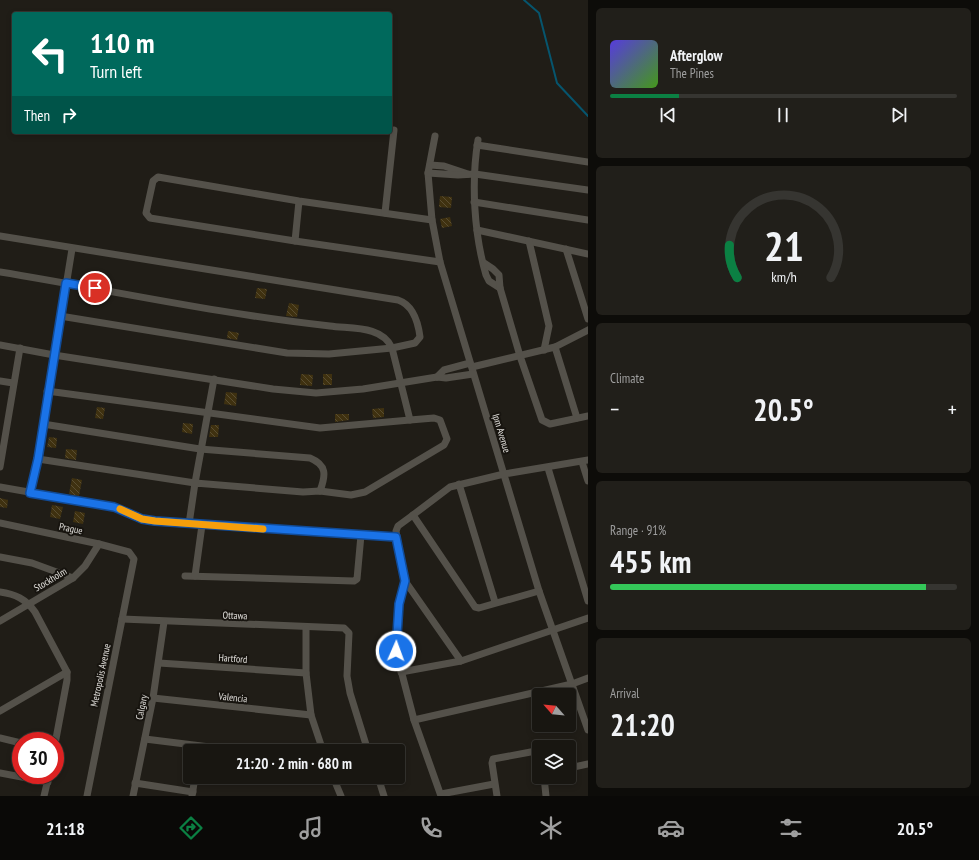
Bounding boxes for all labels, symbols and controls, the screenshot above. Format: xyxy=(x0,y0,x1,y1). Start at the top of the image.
text: 110 m xyxy=(90,24,154,61)
icon: left xyxy=(24,28,76,80)
text: Afterglow xyxy=(670,46,722,65)
text: Turn left xyxy=(90,60,142,83)
text: The Pines xyxy=(670,65,714,82)
icon: right xyxy=(58,104,80,126)
icon: previous xyxy=(657,104,679,126)
icon: pause xyxy=(772,104,794,126)
icon: next xyxy=(888,104,910,126)
text: Then xyxy=(24,106,50,125)
text: 21 xyxy=(764,219,803,272)
text: km/h xyxy=(771,267,796,286)
pin xyxy=(78,271,112,305)
icon: arrive xyxy=(84,277,106,299)
text: Climate xyxy=(610,370,644,387)
text: 20.5° xyxy=(753,390,814,429)
text: − xyxy=(610,395,619,423)
text: + xyxy=(948,395,957,423)
street label: Ipm Avenue xyxy=(489,412,514,454)
street label: Prague xyxy=(58,520,84,537)
text: Range · 91% xyxy=(610,522,666,539)
text: 455 km xyxy=(610,542,691,581)
street label: Stockholm xyxy=(31,565,69,594)
street label: Ottawa xyxy=(222,609,248,622)
position arrow xyxy=(375,630,417,672)
street label: Metropolis Avenue xyxy=(87,642,114,708)
street label: Hartford xyxy=(218,651,248,666)
text: Arrival xyxy=(610,685,639,702)
north arrow xyxy=(532,688,576,732)
map controls xyxy=(532,688,576,784)
street label: Valencia xyxy=(217,689,248,705)
street label: Calgary xyxy=(133,693,150,721)
text: 21:20 xyxy=(610,705,675,744)
speed limit sign: 30 xyxy=(12,732,64,784)
button: layers xyxy=(532,740,576,784)
text: 21:20 · 2 min · 680 m xyxy=(236,754,352,773)
icon: directions xyxy=(177,814,205,842)
icon: music xyxy=(297,814,325,842)
icon: phone xyxy=(417,814,445,842)
icon: climate xyxy=(537,814,565,842)
icon: car xyxy=(657,814,685,842)
icon: filters xyxy=(777,814,805,842)
text: 21:18 xyxy=(46,817,85,840)
text: 20.5° xyxy=(897,817,933,840)

